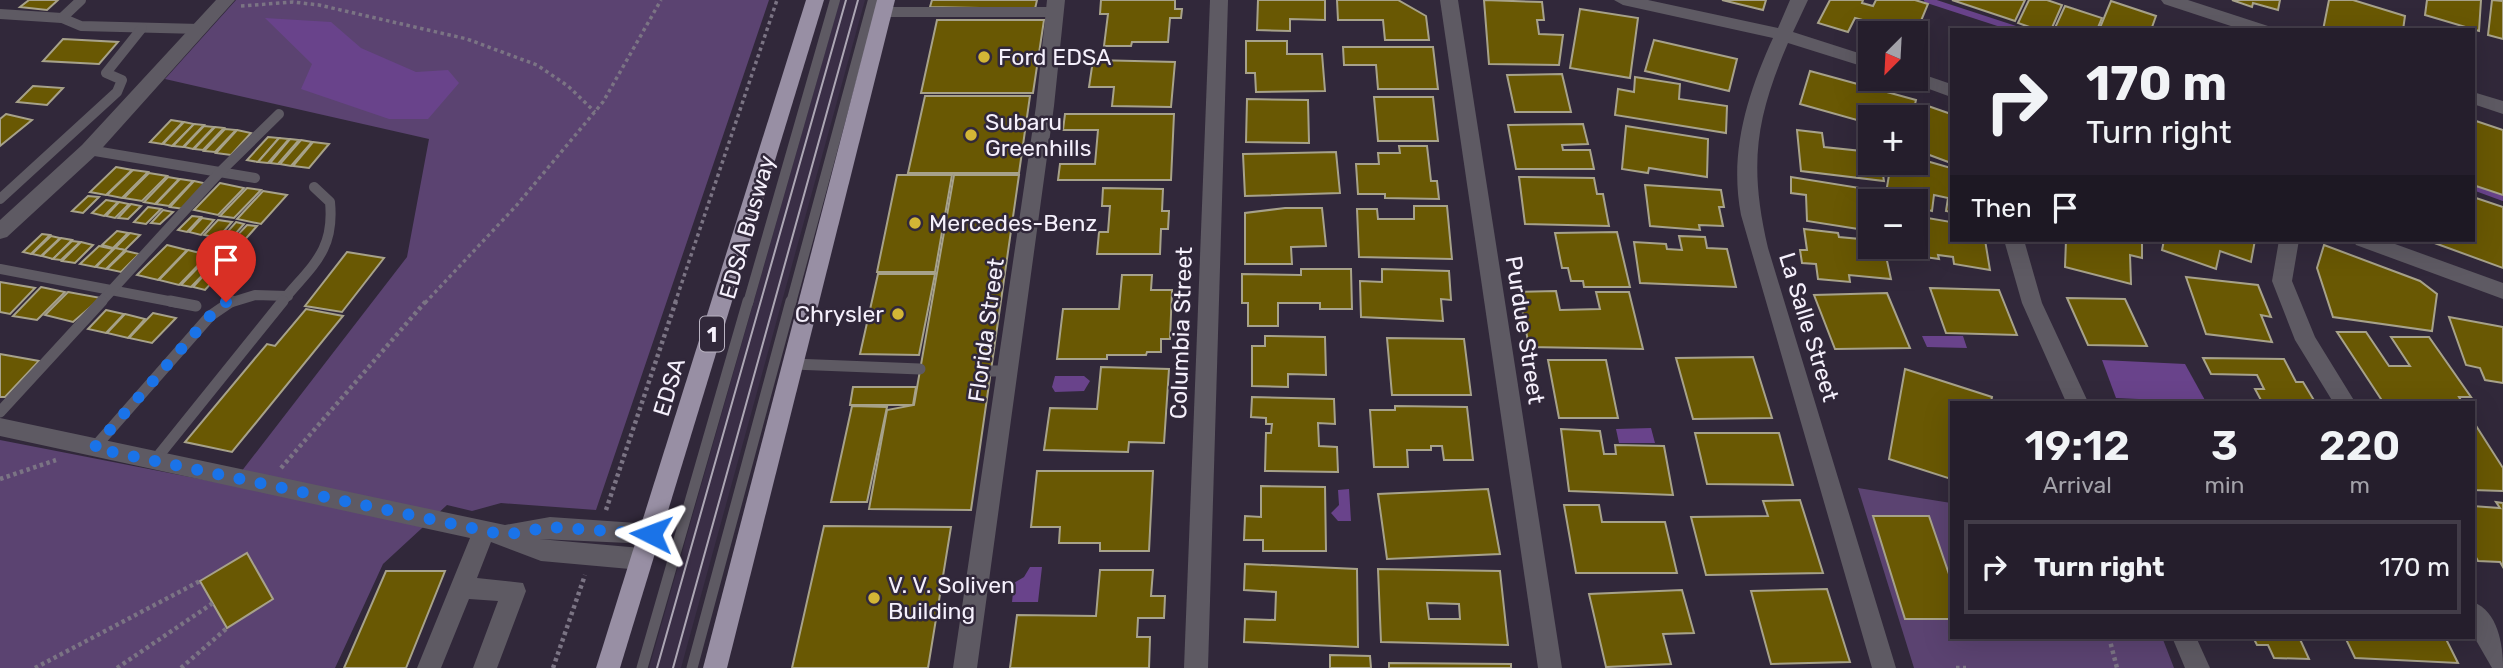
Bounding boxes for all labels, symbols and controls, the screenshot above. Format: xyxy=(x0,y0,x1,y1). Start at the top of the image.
north arrow xyxy=(1858,21,1928,91)
map controls xyxy=(1858,21,1928,259)
place label: Ford EDSA xyxy=(998,43,1111,71)
marker: Ford EDSA xyxy=(976,49,992,65)
text: 170 m xyxy=(2086,54,2227,112)
icon: right xyxy=(1971,56,2062,147)
button: + xyxy=(1858,105,1928,175)
place label: Subaru Greenhills xyxy=(985,108,1091,162)
text: Turn right xyxy=(2086,113,2231,151)
marker: Subaru Greenhills xyxy=(963,127,979,143)
street label: EDSA Busway xyxy=(713,152,781,302)
button: − xyxy=(1858,189,1928,259)
icon: arrive xyxy=(2046,189,2084,227)
text: Then xyxy=(1971,193,2032,224)
place label: Mercedes-Benz xyxy=(929,209,1097,237)
marker: Mercedes-Benz xyxy=(907,215,923,231)
pin xyxy=(196,230,256,302)
icon: arrive xyxy=(207,241,245,279)
street label: Columbia Street xyxy=(1164,246,1198,420)
street label: La Salle Street xyxy=(1773,249,1845,405)
street label: Purdue Street xyxy=(1499,254,1551,406)
street label: Florida Street xyxy=(962,256,1010,404)
place label: Chrysler xyxy=(795,300,884,328)
marker: Chrysler xyxy=(890,306,906,322)
road number: 1 xyxy=(700,316,724,352)
street label: EDSA xyxy=(647,355,691,419)
text: 19:12 xyxy=(2025,421,2130,471)
text: 3 xyxy=(2211,421,2238,471)
text: 220 xyxy=(2319,421,2400,471)
text: Arrival xyxy=(2043,471,2112,499)
text: min xyxy=(2204,471,2244,499)
text: m xyxy=(2349,471,2370,499)
position arrow xyxy=(614,497,688,571)
icon: right xyxy=(1975,548,2013,586)
text: Turn right xyxy=(2034,552,2164,583)
text: 170 m xyxy=(2380,552,2450,583)
place label: V. V. Soliven Building xyxy=(888,571,1015,625)
marker: V. V. Soliven Building xyxy=(866,590,882,606)

